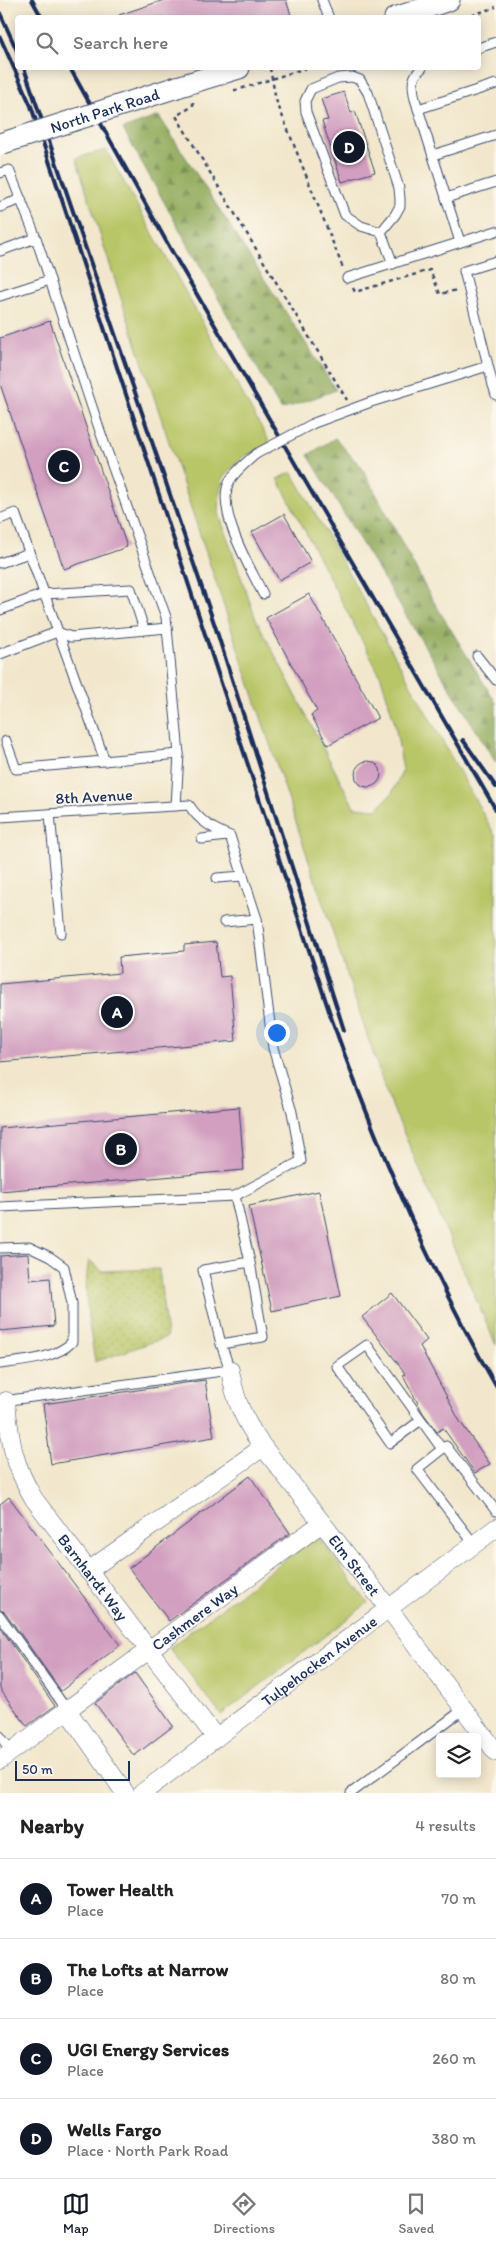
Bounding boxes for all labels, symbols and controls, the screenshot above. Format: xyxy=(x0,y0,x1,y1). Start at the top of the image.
search box xyxy=(15,15,481,70)
icon: search xyxy=(33,29,61,57)
text: Search here xyxy=(73,31,168,54)
street label: North Park Road xyxy=(48,84,162,137)
pin: D xyxy=(333,128,365,166)
pin: C xyxy=(48,447,80,485)
street label: 8th Avenue xyxy=(55,785,133,808)
pin: A xyxy=(101,993,133,1031)
your location xyxy=(264,1020,290,1046)
pin: B xyxy=(105,1130,137,1168)
street label: Barnhardt Way xyxy=(54,1530,132,1625)
street label: Elm Street xyxy=(325,1531,384,1600)
street label: Cashmere Way xyxy=(148,1579,242,1655)
street label: Tulpehocken Avenue xyxy=(258,1612,381,1710)
map controls xyxy=(436,1733,481,1778)
button: layers xyxy=(436,1733,481,1778)
scale bar xyxy=(15,1758,130,1781)
text: 50 m xyxy=(22,1761,53,1778)
text: Nearby xyxy=(20,1813,84,1838)
text: 4 results xyxy=(415,1816,476,1835)
text: Tower Health xyxy=(67,1878,173,1901)
text: A xyxy=(31,1889,41,1908)
text: 70 m xyxy=(441,1889,476,1908)
text: Place xyxy=(67,1901,104,1920)
text: The Lofts at Narrow xyxy=(67,1958,228,1981)
text: B xyxy=(31,1969,41,1988)
text: 80 m xyxy=(440,1969,476,1988)
text: Place xyxy=(67,1981,104,2000)
text: UGI Energy Services xyxy=(67,2038,229,2061)
text: C xyxy=(31,2049,41,2068)
text: 260 m xyxy=(432,2049,476,2068)
text: Place xyxy=(67,2061,104,2080)
text: Wells Fargo xyxy=(67,2118,161,2141)
text: D xyxy=(31,2129,41,2148)
text: 380 m xyxy=(432,2129,476,2148)
text: Place · North Park Road xyxy=(67,2141,229,2160)
tab: Map xyxy=(62,2190,90,2237)
tab: Directions xyxy=(213,2190,275,2237)
tab: Saved xyxy=(398,2190,434,2237)

